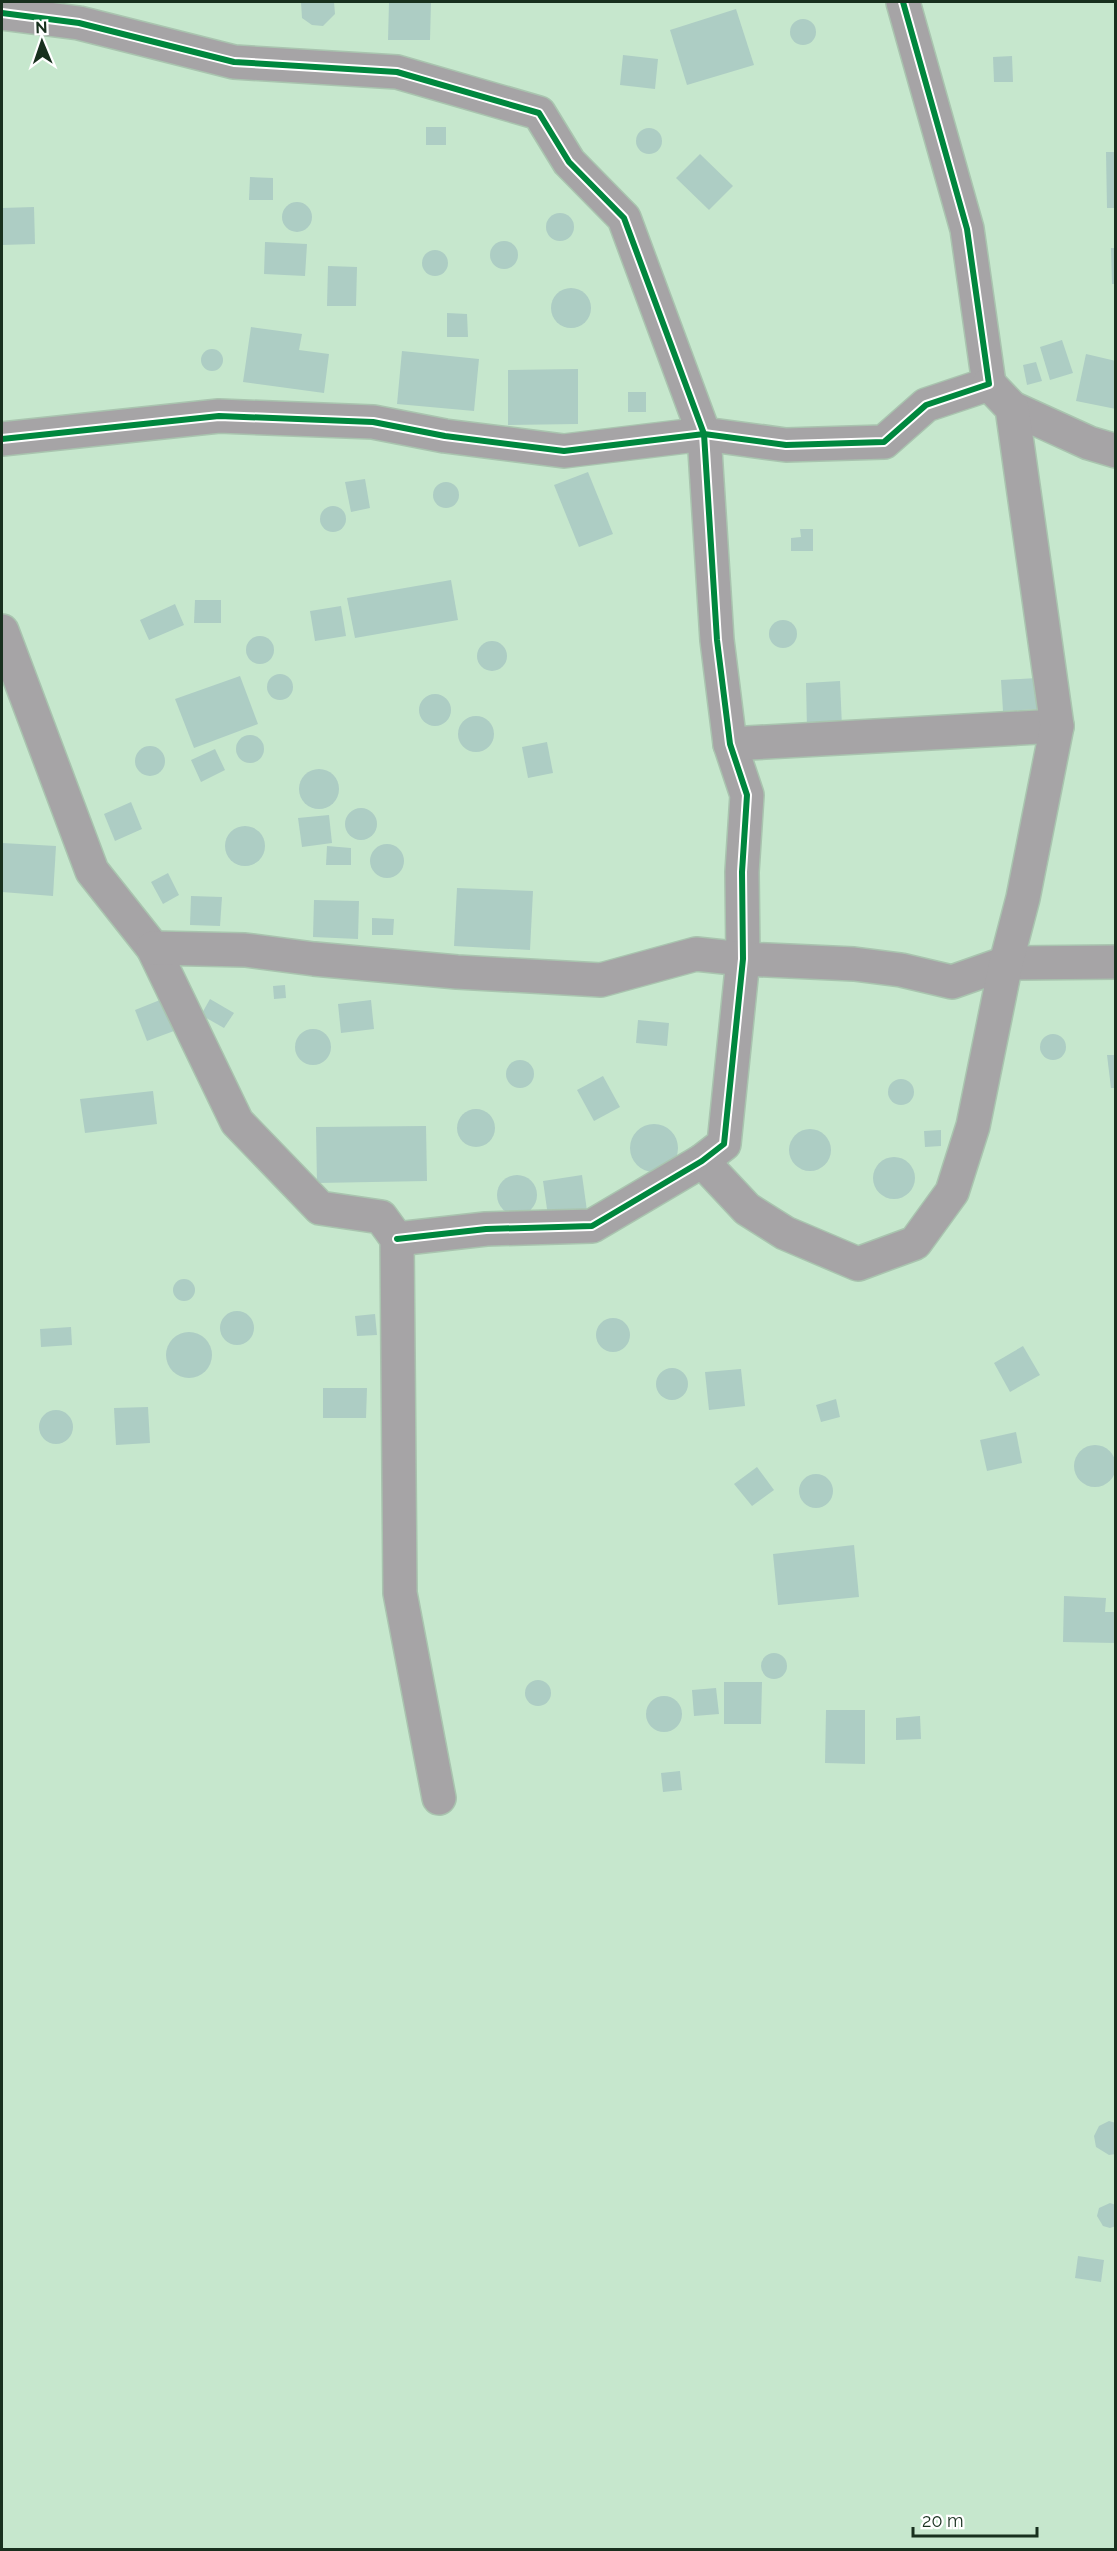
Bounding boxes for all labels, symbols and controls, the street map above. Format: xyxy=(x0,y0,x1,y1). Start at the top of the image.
north arrow xyxy=(12,12,72,72)
text: N xyxy=(35,18,48,37)
scale bar xyxy=(913,2500,1038,2538)
text: 20 m xyxy=(922,2510,964,2531)

